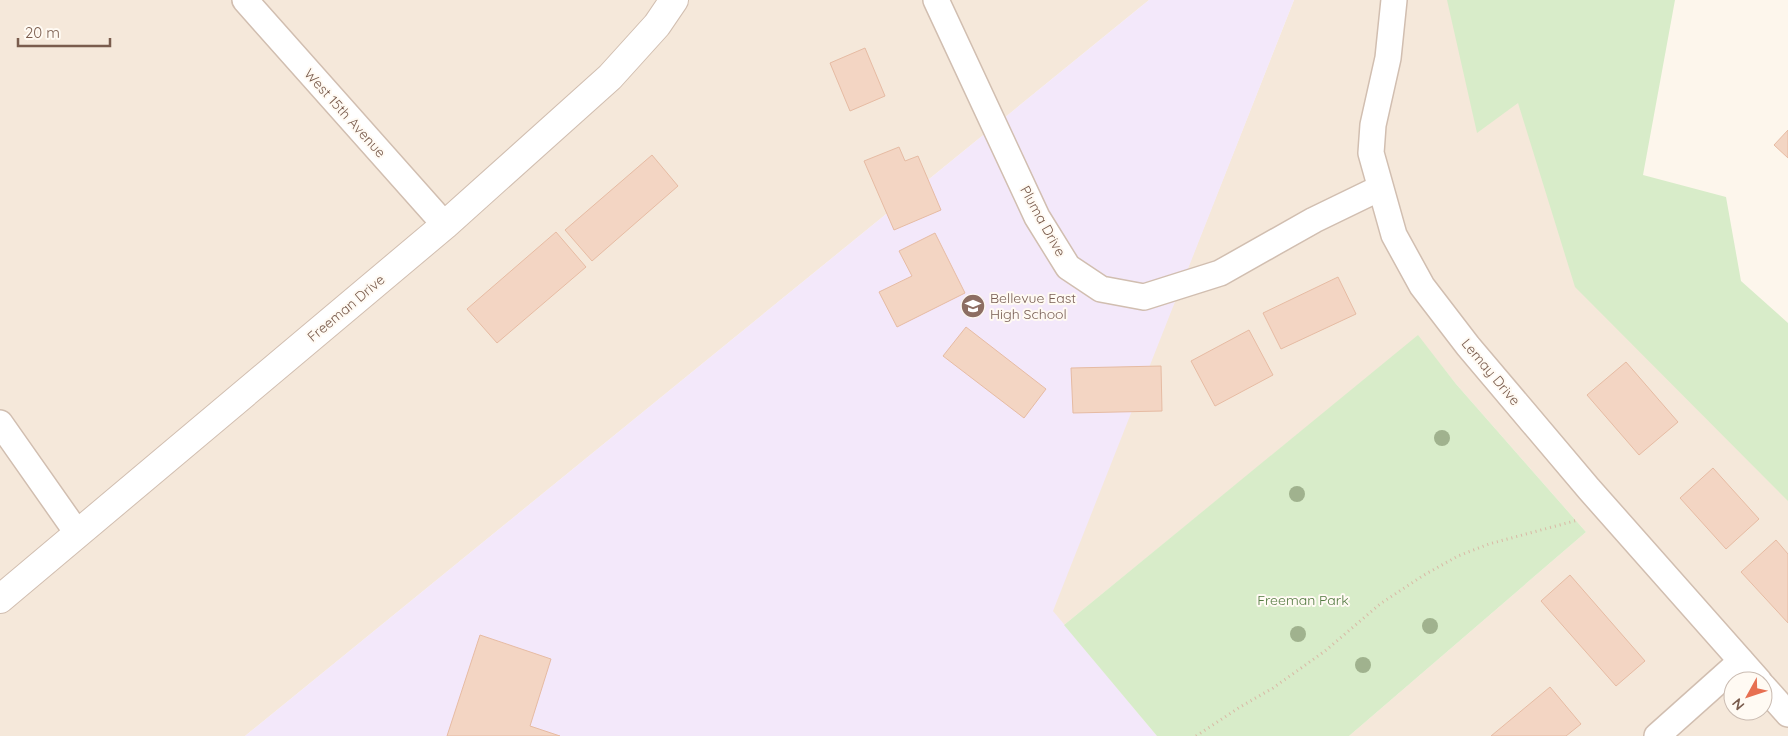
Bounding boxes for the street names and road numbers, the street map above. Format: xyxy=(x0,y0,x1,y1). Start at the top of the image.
street label: West 15th Avenue xyxy=(300,65,390,161)
street label: Pluma Drive xyxy=(1016,182,1070,260)
street label: Freeman Drive xyxy=(304,270,388,346)
street label: Lemay Drive xyxy=(1458,335,1524,409)

